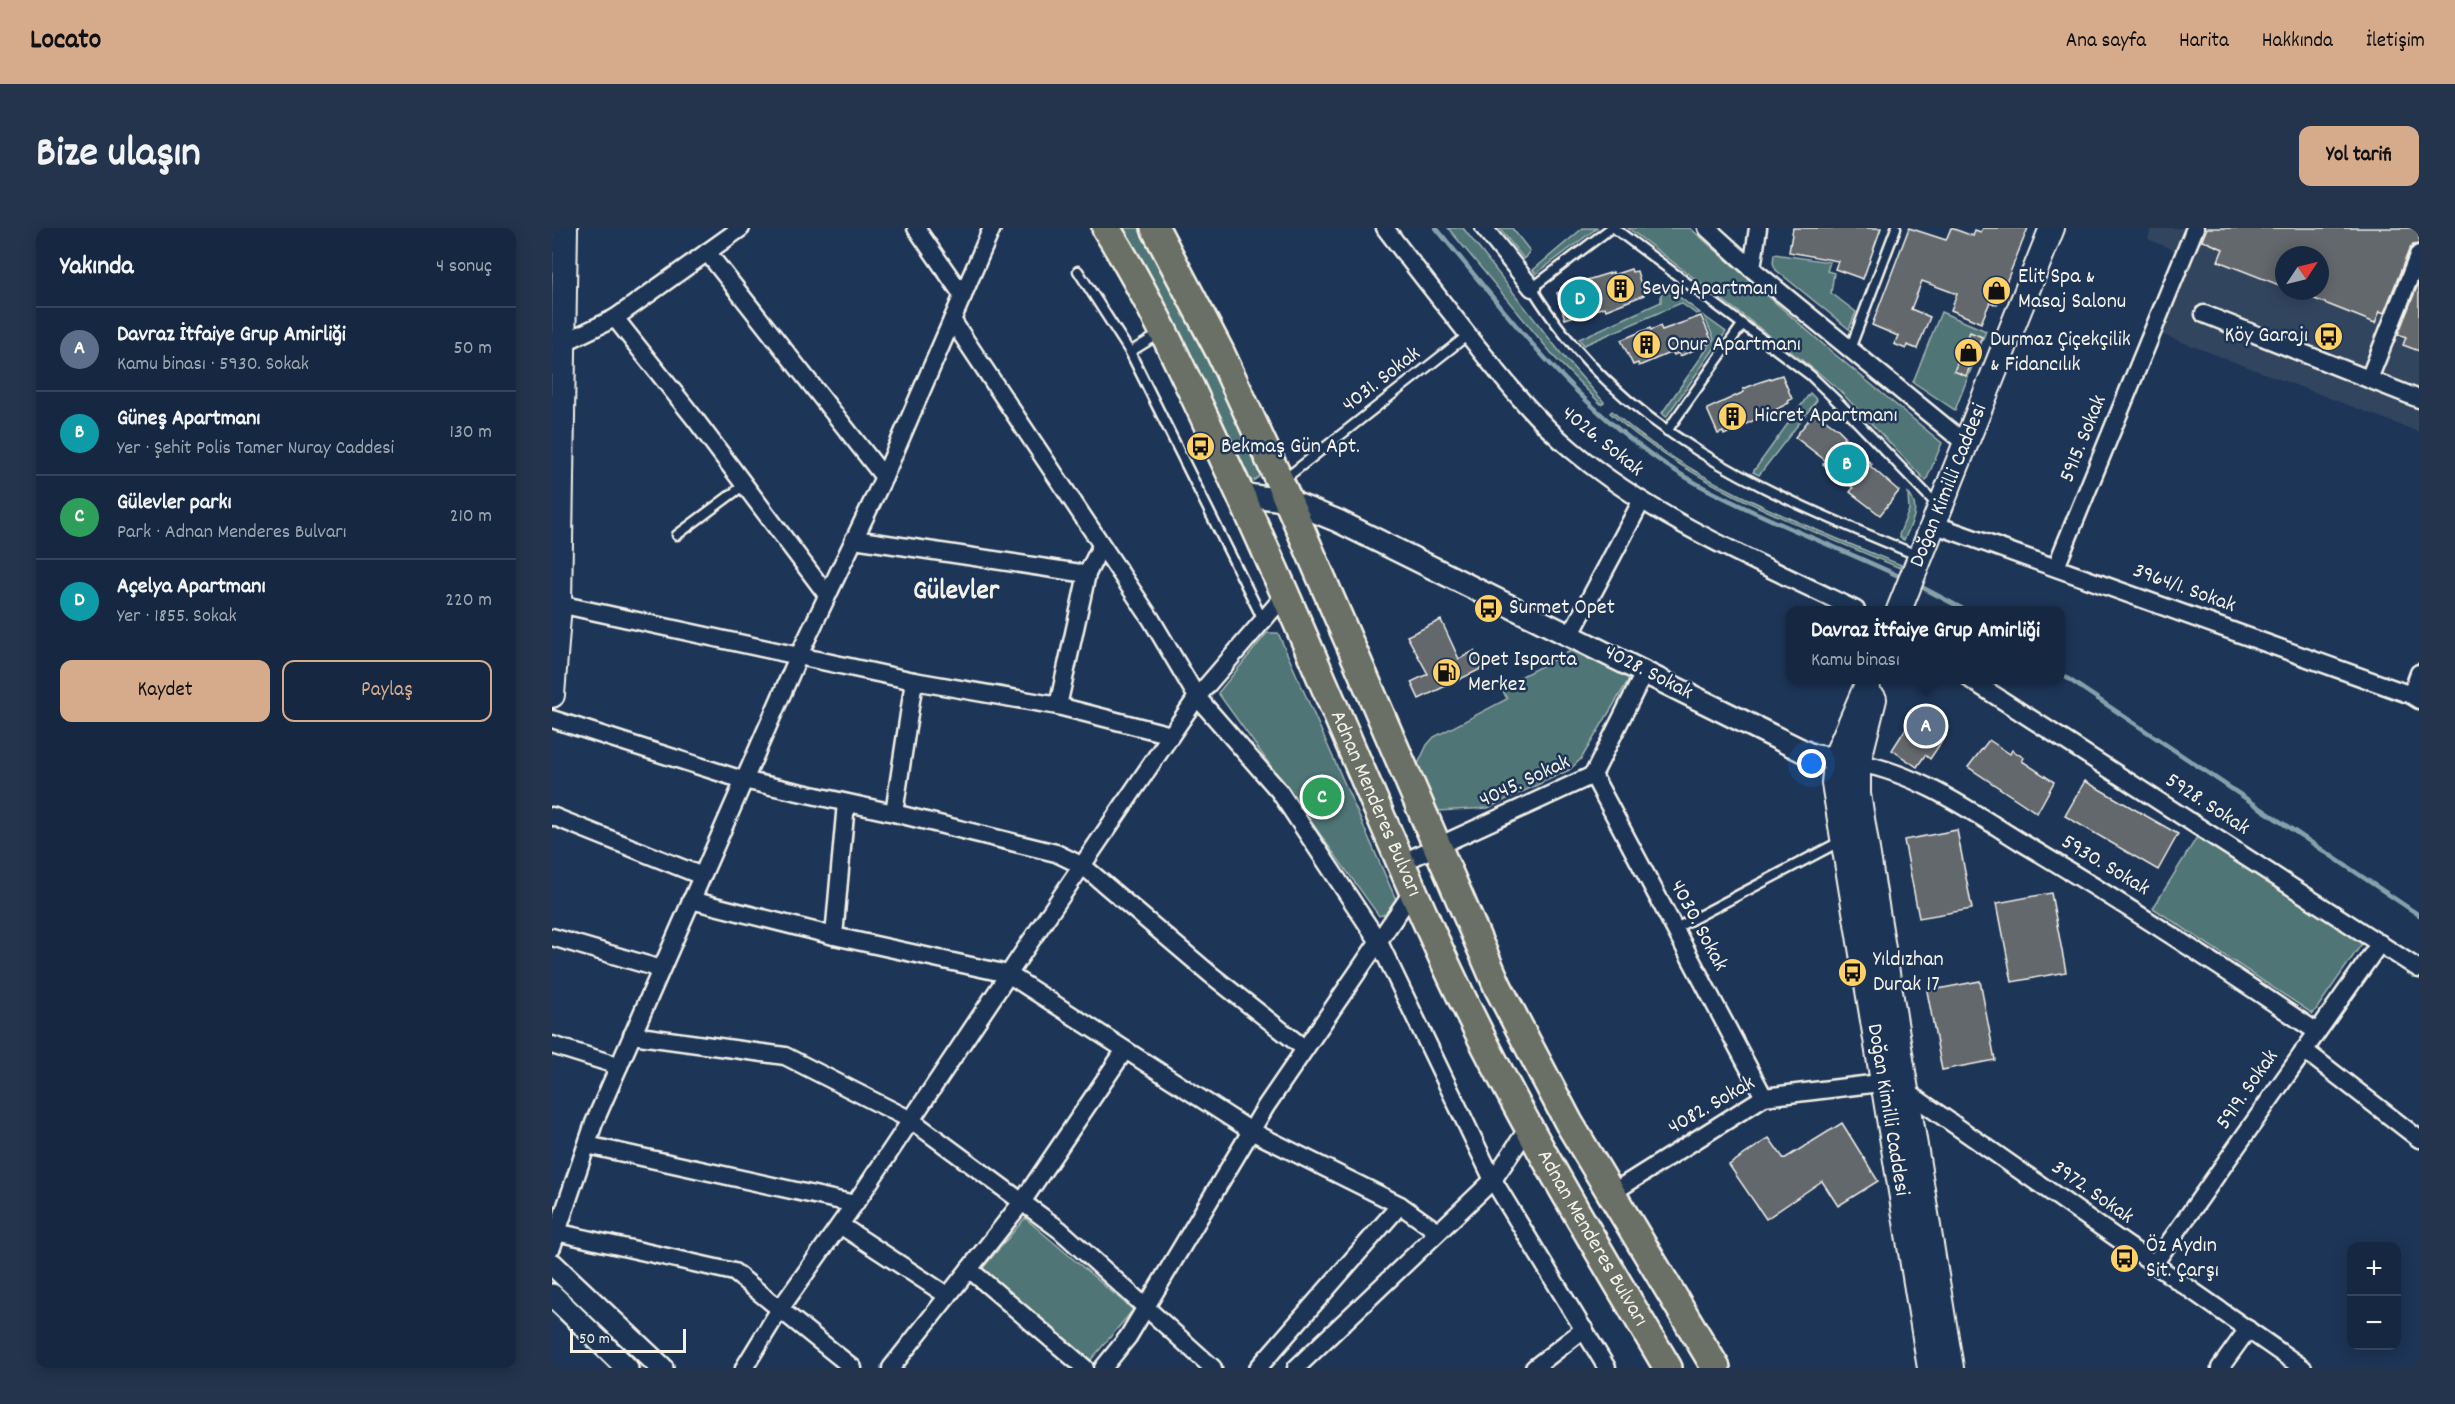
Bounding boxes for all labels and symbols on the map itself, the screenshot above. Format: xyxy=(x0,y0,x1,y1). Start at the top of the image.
north arrow xyxy=(2275,246,2329,300)
place label: Elit Spa & Masaj Salonu xyxy=(2018,262,2126,318)
building icon: Sevgi Apartmanı xyxy=(1605,273,1637,305)
place label: Sevgi Apartmanı xyxy=(1642,274,1778,305)
shop icon: Elit Spa & Masaj Salonu xyxy=(1981,274,2013,306)
pin: D xyxy=(1560,276,1600,322)
bus stop icon: Köy Garajı xyxy=(2313,320,2345,352)
place label: Köy Garajı xyxy=(2224,321,2308,352)
place label: Durmaz Çiçekçilik & Fidancılık xyxy=(1990,325,2131,381)
building icon: Onur Apartmanı xyxy=(1630,329,1662,361)
place label: Onur Apartmanı xyxy=(1667,330,1801,361)
shop icon: Durmaz Çiçekçilik & Fidancılık xyxy=(1953,337,1985,369)
street label: 4031. Sokak xyxy=(1336,339,1428,421)
street label: 5915. Sokak xyxy=(2052,391,2116,487)
street label: 4026. Sokak xyxy=(1554,399,1650,485)
street label: Doğan Kimilli Caddesi xyxy=(1902,399,1996,572)
building icon: Hicret Apartmanı xyxy=(1717,400,1749,432)
place label: Hicret Apartmanı xyxy=(1754,401,1898,432)
bus stop icon: Bekmaş Gün Apt. xyxy=(1184,431,1216,463)
place label: Bekmaş Gün Apt. xyxy=(1221,432,1360,463)
pin: B xyxy=(1828,442,1866,486)
street label: 3964/1. Sokak xyxy=(2128,556,2240,622)
district label: Gülevler xyxy=(913,573,1000,613)
bus stop icon: Surmet Opet xyxy=(1472,592,1504,624)
place label: Surmet Opet xyxy=(1509,593,1615,624)
street label: 4028. Sokak xyxy=(1598,637,1698,709)
place label: Opet Isparta Merkez xyxy=(1468,645,1577,701)
fuel station icon: Opet Isparta Merkez xyxy=(1431,657,1463,689)
pin: A xyxy=(1906,704,1946,748)
street label: Adnan Menderes Bulvarı xyxy=(1322,706,1429,902)
street label: 4045. Sokak xyxy=(1475,747,1575,817)
your location xyxy=(1797,749,1826,778)
street label: 5928. Sokak xyxy=(2159,766,2255,844)
pin: C xyxy=(1302,774,1342,820)
street label: 5930. Sokak xyxy=(2055,827,2155,905)
street label: 4030. Sokak xyxy=(1661,875,1735,977)
place label: Yıldızhan Durak 17 xyxy=(1873,945,1944,1001)
bus stop icon: Yıldızhan Durak 17 xyxy=(1836,957,1868,989)
street label: Doğan Kimilli Caddesi xyxy=(1858,1021,1917,1198)
street label: 5919. Sokak xyxy=(2209,1044,2287,1136)
street label: 4082. Sokak xyxy=(1663,1069,1761,1143)
street label: Adnan Menderes Bulvarı xyxy=(1528,1144,1656,1333)
street label: 3972. Sokak xyxy=(2044,1153,2140,1233)
place label: Öz Aydın Sit. Çarşı xyxy=(2146,1231,2219,1287)
bus stop icon: Öz Aydın Sit. Çarşı xyxy=(2109,1243,2141,1275)
scale bar xyxy=(570,1326,686,1354)

